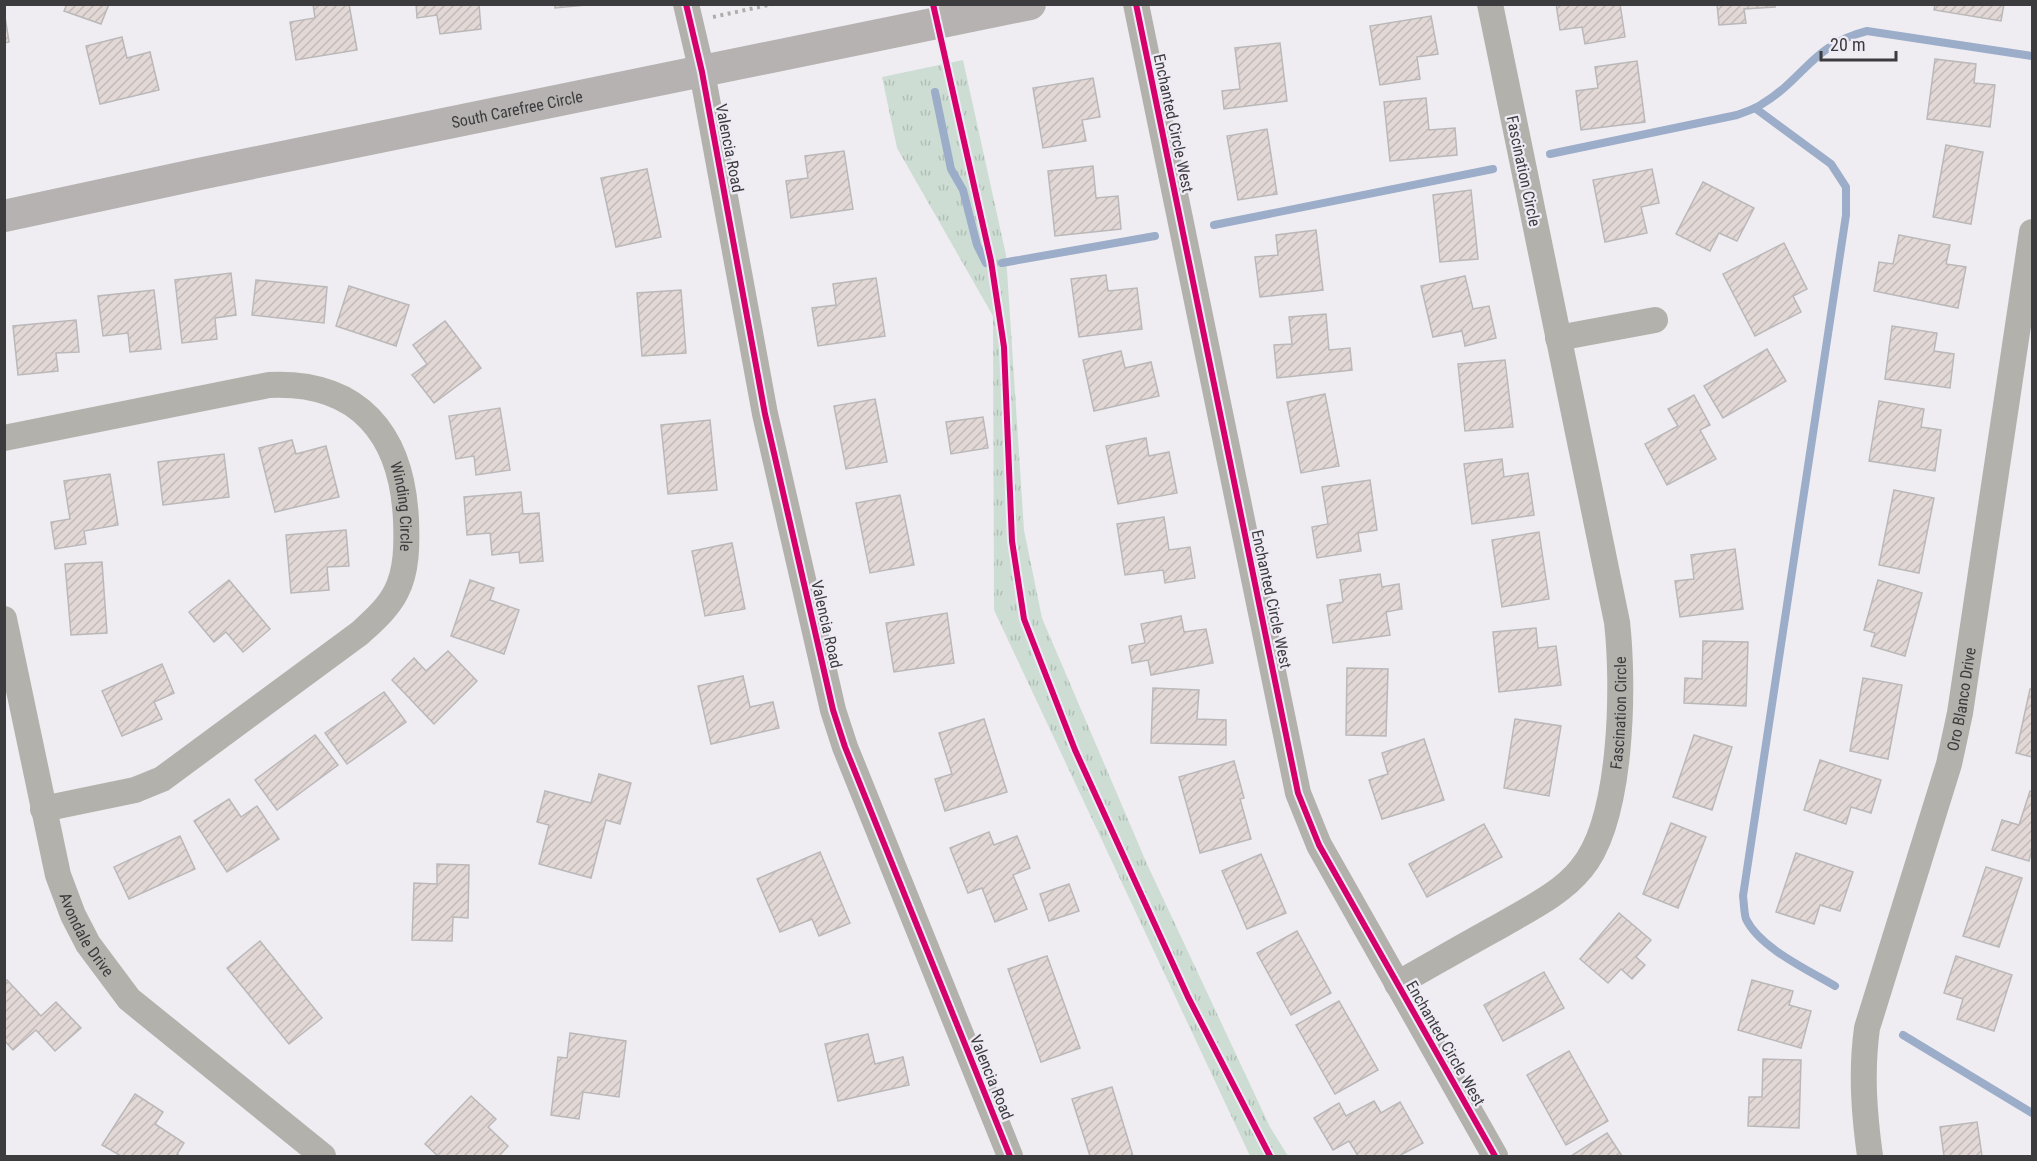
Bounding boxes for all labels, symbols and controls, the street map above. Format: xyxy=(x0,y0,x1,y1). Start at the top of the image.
scale bar xyxy=(1821,24,1896,62)
text: 20 m xyxy=(1830,34,1865,55)
street label: Enchanted Circle West xyxy=(1150,52,1198,194)
street label: South Carefree Circle xyxy=(450,87,584,132)
street label: Valencia Road xyxy=(712,102,747,194)
street label: Fascination Circle xyxy=(1502,114,1545,228)
street label: Winding Circle xyxy=(386,459,415,552)
street label: Enchanted Circle West xyxy=(1248,528,1296,670)
street label: Valencia Road xyxy=(807,578,846,670)
street label: Oro Blanco Drive xyxy=(1943,646,1980,753)
street label: Fascination Circle xyxy=(1606,656,1630,771)
street label: Avondale Drive xyxy=(55,890,118,980)
street label: Enchanted Circle West xyxy=(1402,977,1489,1109)
street label: Valencia Road xyxy=(966,1032,1017,1122)

